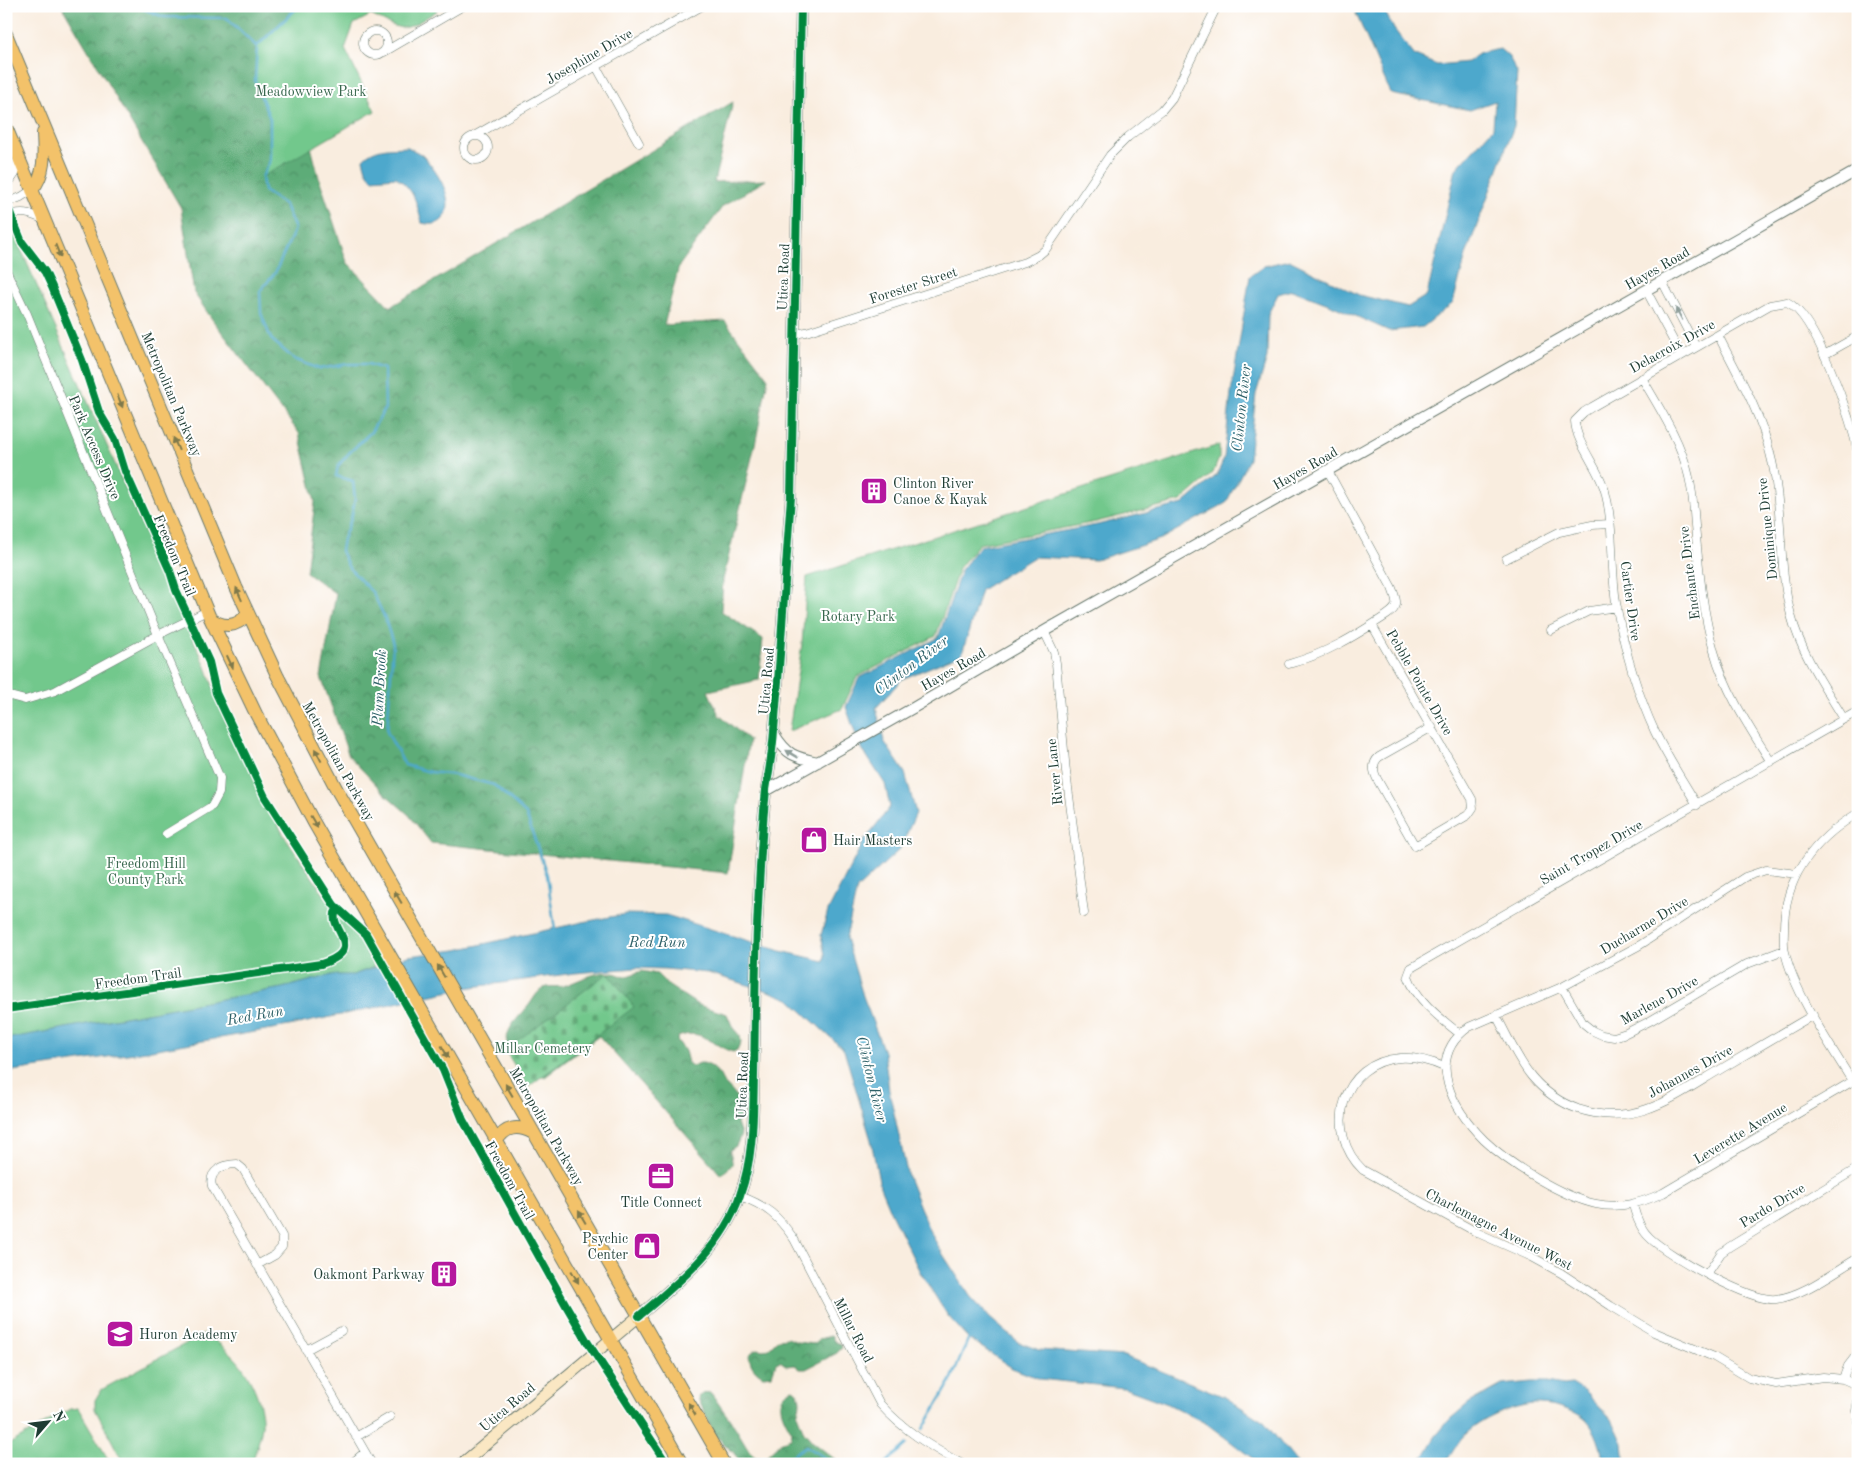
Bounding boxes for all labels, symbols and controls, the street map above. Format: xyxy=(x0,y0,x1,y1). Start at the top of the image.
street label: Josephine Drive xyxy=(544,26,635,87)
park label: Meadowview Park xyxy=(255,85,367,99)
street label: Utica Road xyxy=(776,243,792,311)
one-way arrow xyxy=(54,244,62,259)
street label: Hayes Road xyxy=(1623,245,1692,293)
street label: Forester Street xyxy=(868,265,959,307)
one-way arrow xyxy=(1675,307,1683,321)
street label: Delacroix Drive xyxy=(1627,318,1718,376)
street label: Metropolitan Parkway xyxy=(138,330,204,459)
water label: Clinton River xyxy=(1230,363,1255,453)
street label: Park Access Drive xyxy=(66,393,122,502)
one-way arrow xyxy=(116,394,124,408)
one-way arrow xyxy=(172,436,180,451)
street label: Hayes Road xyxy=(1271,445,1340,493)
building icon: Clinton River Canoe & Kayak xyxy=(859,476,889,506)
place label: Clinton River Canoe & Kayak xyxy=(893,477,988,507)
street label: Dominique Drive xyxy=(1756,477,1780,581)
street label: Freedom Trail xyxy=(151,512,198,599)
street label: Enchante Drive xyxy=(1677,525,1703,621)
street label: Cartier Drive xyxy=(1617,560,1643,642)
one-way arrow xyxy=(234,587,242,601)
park label: Rotary Park xyxy=(821,610,895,624)
street label: Pebble Pointe Drive xyxy=(1383,627,1455,738)
water label: Clinton River xyxy=(872,633,952,699)
street label: Hayes Road xyxy=(919,646,988,694)
street label: Utica Road xyxy=(757,647,777,715)
water label: Plum Brook xyxy=(371,649,390,728)
one-way arrow xyxy=(227,655,235,669)
street label: Metropolitan Parkway xyxy=(299,699,377,824)
street label: River Lane xyxy=(1045,738,1065,806)
one-way arrow xyxy=(314,748,322,763)
one-way arrow xyxy=(785,749,799,758)
one-way arrow xyxy=(309,815,318,828)
street label: Saint Tropez Drive xyxy=(1538,818,1645,888)
shop icon: Hair Masters xyxy=(799,825,829,855)
place label: Hair Masters xyxy=(833,834,912,848)
park label: Freedom Hill County Park xyxy=(106,857,186,887)
one-way arrow xyxy=(394,889,402,904)
street label: Ducharme Drive xyxy=(1598,894,1691,958)
water label: Red Run xyxy=(627,936,686,951)
one-way arrow xyxy=(436,964,445,977)
street label: Freedom Trail xyxy=(94,966,183,992)
street label: Marlene Drive xyxy=(1618,974,1701,1028)
water label: Red Run xyxy=(225,1004,285,1029)
water label: Clinton River xyxy=(853,1035,889,1124)
park label: Millar Cemetery xyxy=(494,1042,592,1056)
street label: Johannes Drive xyxy=(1646,1043,1735,1101)
one-way arrow xyxy=(441,1045,450,1059)
street label: Utica Road xyxy=(735,1051,751,1119)
street label: Metropolitan Parkway xyxy=(507,1065,586,1189)
one-way arrow xyxy=(505,1084,514,1097)
street label: Leverette Avenue xyxy=(1692,1101,1789,1167)
street label: Freedom Trail xyxy=(482,1139,537,1222)
office icon: Title Connect xyxy=(646,1161,676,1191)
street label: Pardo Drive xyxy=(1737,1181,1808,1231)
street label: Charlemagne Avenue West xyxy=(1423,1187,1574,1273)
place label: Title Connect xyxy=(620,1196,702,1210)
one-way arrow xyxy=(578,1210,586,1225)
shop icon: Psychic Center xyxy=(632,1231,662,1261)
place label: Psychic Center xyxy=(582,1232,628,1262)
building icon: Oakmont Parkway xyxy=(429,1259,459,1289)
place label: Oakmont Parkway xyxy=(313,1268,426,1282)
one-way arrow xyxy=(570,1271,579,1284)
street label: Millar Road xyxy=(831,1296,875,1365)
school or university icon: Huron Academy xyxy=(105,1319,135,1349)
place label: Huron Academy xyxy=(139,1328,238,1342)
street label: Utica Road xyxy=(477,1381,538,1435)
north arrow xyxy=(22,1398,72,1448)
one-way arrow xyxy=(688,1402,696,1416)
text: N xyxy=(50,1408,67,1425)

